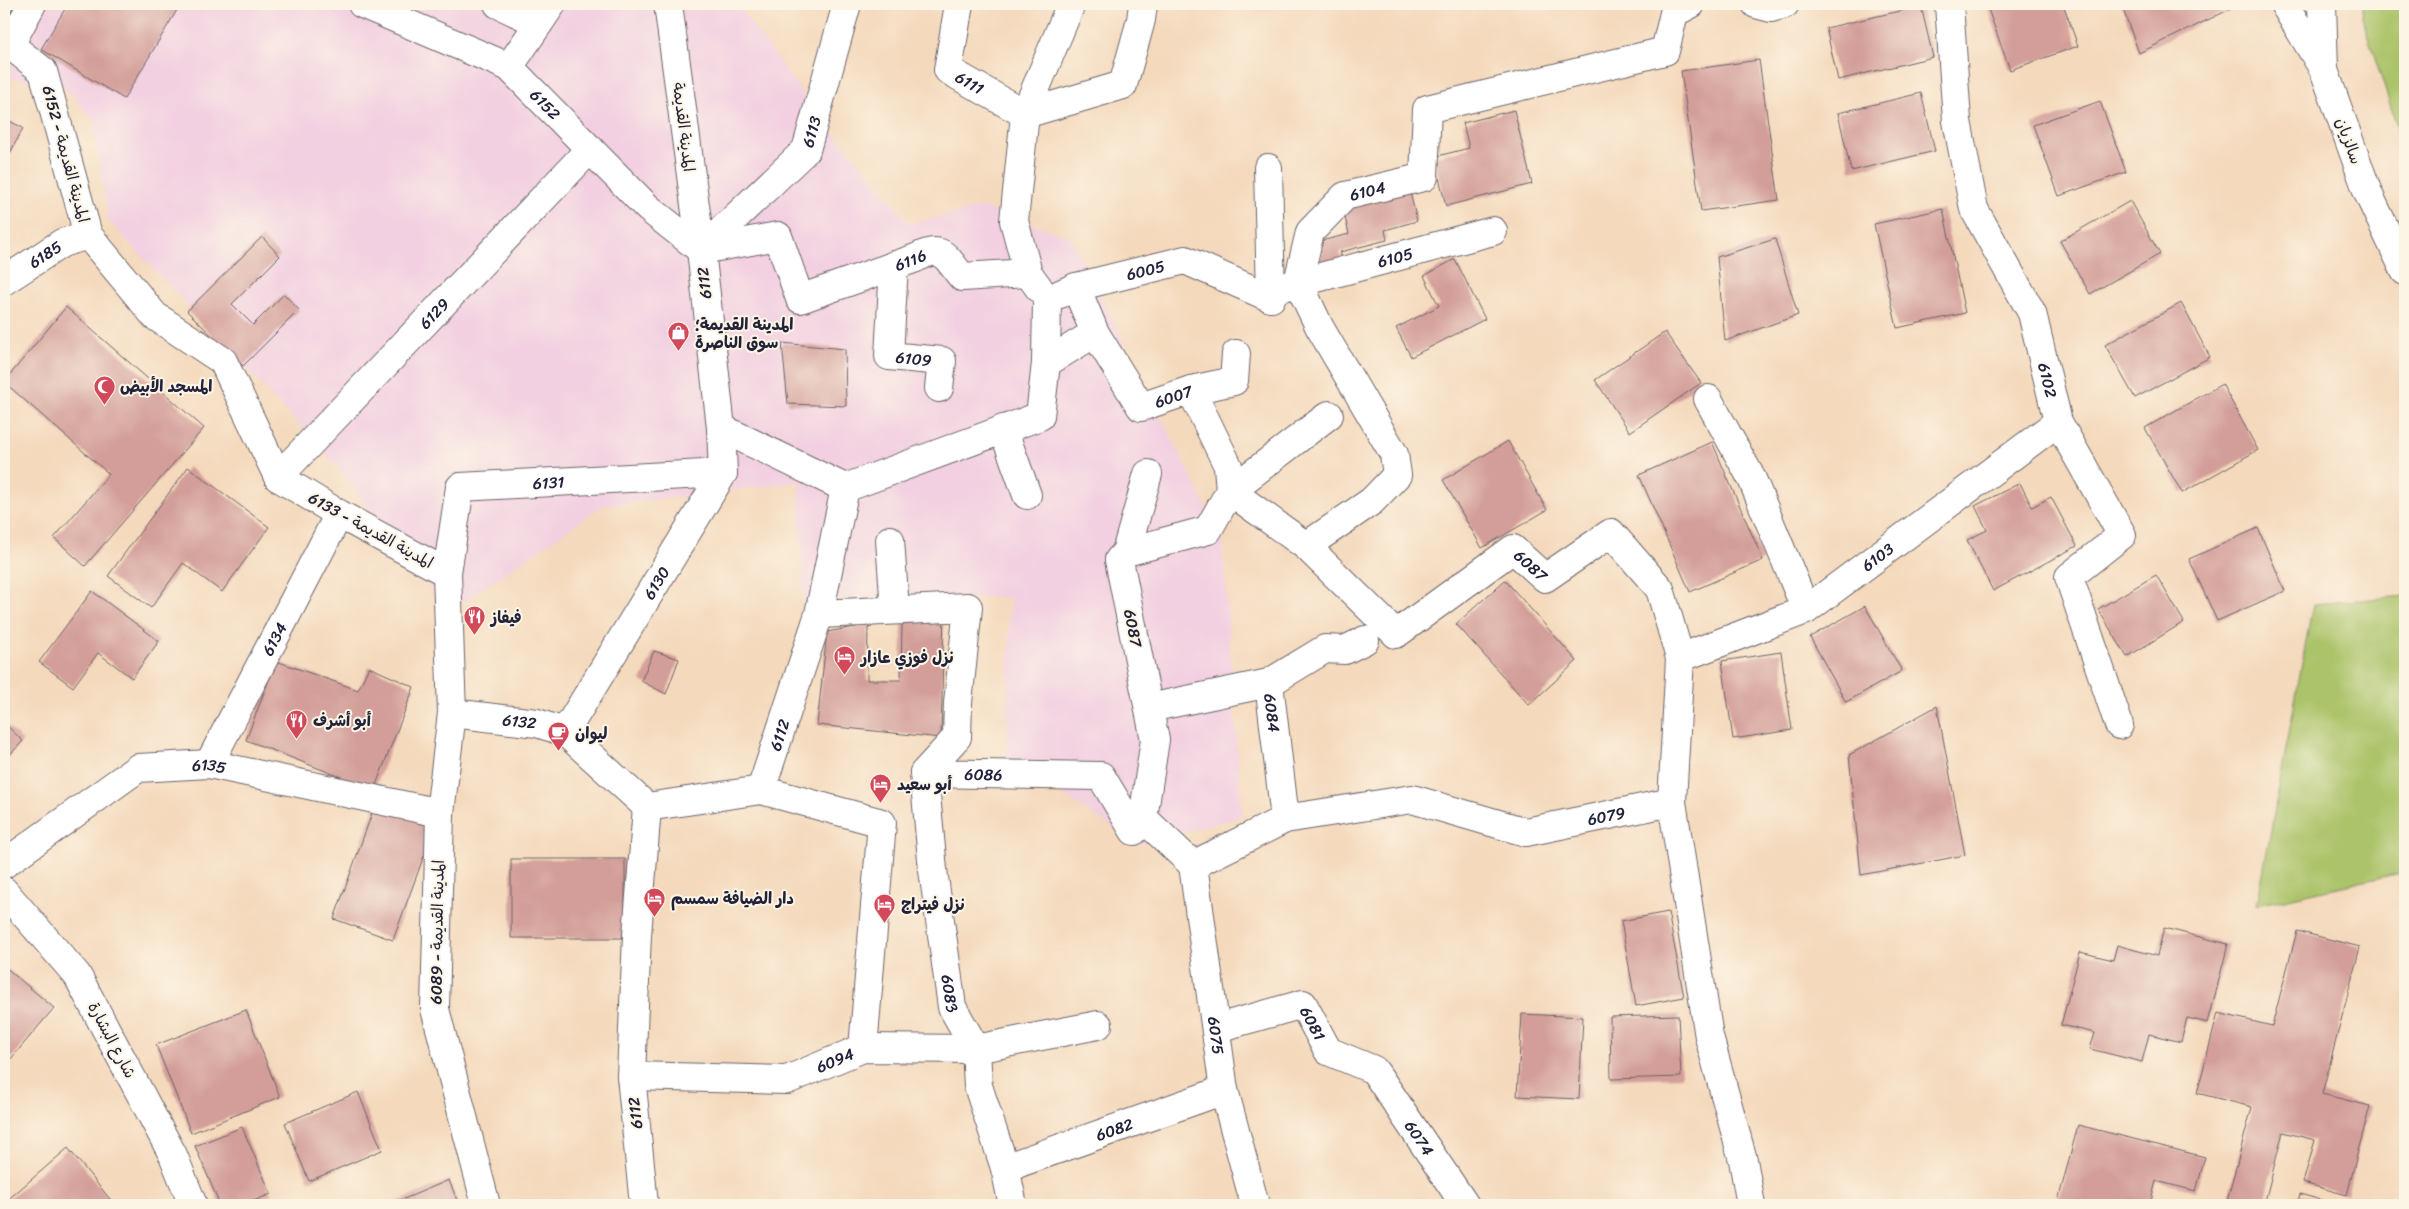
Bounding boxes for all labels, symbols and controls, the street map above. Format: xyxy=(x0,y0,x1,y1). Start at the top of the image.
street label: 6111 xyxy=(950,62,990,102)
street label: المدينة القديمة xyxy=(664,80,704,174)
street label: 6152 xyxy=(523,81,568,127)
street label: المدينة القديمة - 6152 xyxy=(34,82,98,226)
street label: 6113 xyxy=(793,112,829,151)
street label: سالزيان xyxy=(2327,113,2371,169)
street label: 6104 xyxy=(1347,172,1388,209)
street label: 6185 xyxy=(22,232,68,276)
street label: 6105 xyxy=(1374,238,1416,276)
street label: 6116 xyxy=(890,240,931,279)
street label: 6005 xyxy=(1123,251,1168,289)
street label: 6112 xyxy=(688,266,720,300)
street label: 6129 xyxy=(411,290,456,336)
place label: المدينة القديمة؛ سوق الناصرة xyxy=(695,310,793,357)
shop icon: المدينة القديمة؛ سوق الناصرة xyxy=(667,321,691,352)
street label: 6109 xyxy=(895,342,933,374)
street label: 6102 xyxy=(2030,360,2066,401)
place label: المسجد الأبيض xyxy=(120,372,212,401)
mosque icon: المسجد الأبيض xyxy=(92,374,116,405)
street label: 6007 xyxy=(1150,376,1197,416)
street label: 6131 xyxy=(532,467,565,498)
street label: المدينة القديمة - 6133 xyxy=(303,484,439,576)
street label: 6103 xyxy=(1855,535,1900,579)
street label: 6087 xyxy=(1507,542,1555,589)
street label: 6130 xyxy=(635,560,678,605)
place label: فيفاز xyxy=(489,603,522,632)
restaurant icon: فيفاز xyxy=(463,605,487,636)
street label: 6087 xyxy=(1115,607,1151,650)
street label: 6134 xyxy=(253,617,295,661)
place label: نزل فوزي عازار xyxy=(859,643,954,672)
hotel icon: نزل فوزي عازار xyxy=(833,645,857,676)
street label: 6084 xyxy=(1256,692,1289,734)
street label: 6132 xyxy=(501,705,538,737)
place label: أبو أشرف xyxy=(313,706,372,735)
restaurant icon: أبو أشرف xyxy=(285,708,309,739)
street label: 6112 xyxy=(760,715,798,755)
place label: ليوان xyxy=(575,719,608,748)
cafe icon: ليوان xyxy=(547,721,571,752)
street label: 6135 xyxy=(191,750,229,782)
street label: 6086 xyxy=(964,759,1003,789)
place label: أبو سعيد xyxy=(897,770,952,799)
hotel icon: أبو سعيد xyxy=(869,772,893,803)
street label: 6079 xyxy=(1585,797,1628,834)
street label: المدينة القديمة - 6089 xyxy=(421,859,453,1005)
place label: دار الضيافة سمسم xyxy=(671,884,794,913)
hotel icon: دار الضيافة سمسم xyxy=(643,886,667,917)
place label: نزل فيتراج xyxy=(901,890,965,919)
hotel icon: نزل فيتراج xyxy=(873,892,897,923)
street label: 6083 xyxy=(933,973,967,1019)
street label: شارع البشارة xyxy=(80,996,144,1084)
street label: 6081 xyxy=(1292,1001,1334,1046)
street label: 6075 xyxy=(1200,1015,1233,1056)
street label: 6094 xyxy=(811,1039,859,1081)
street label: 6112 xyxy=(619,1096,651,1130)
street label: 6082 xyxy=(1091,1109,1137,1149)
street label: 6074 xyxy=(1397,1114,1442,1162)

